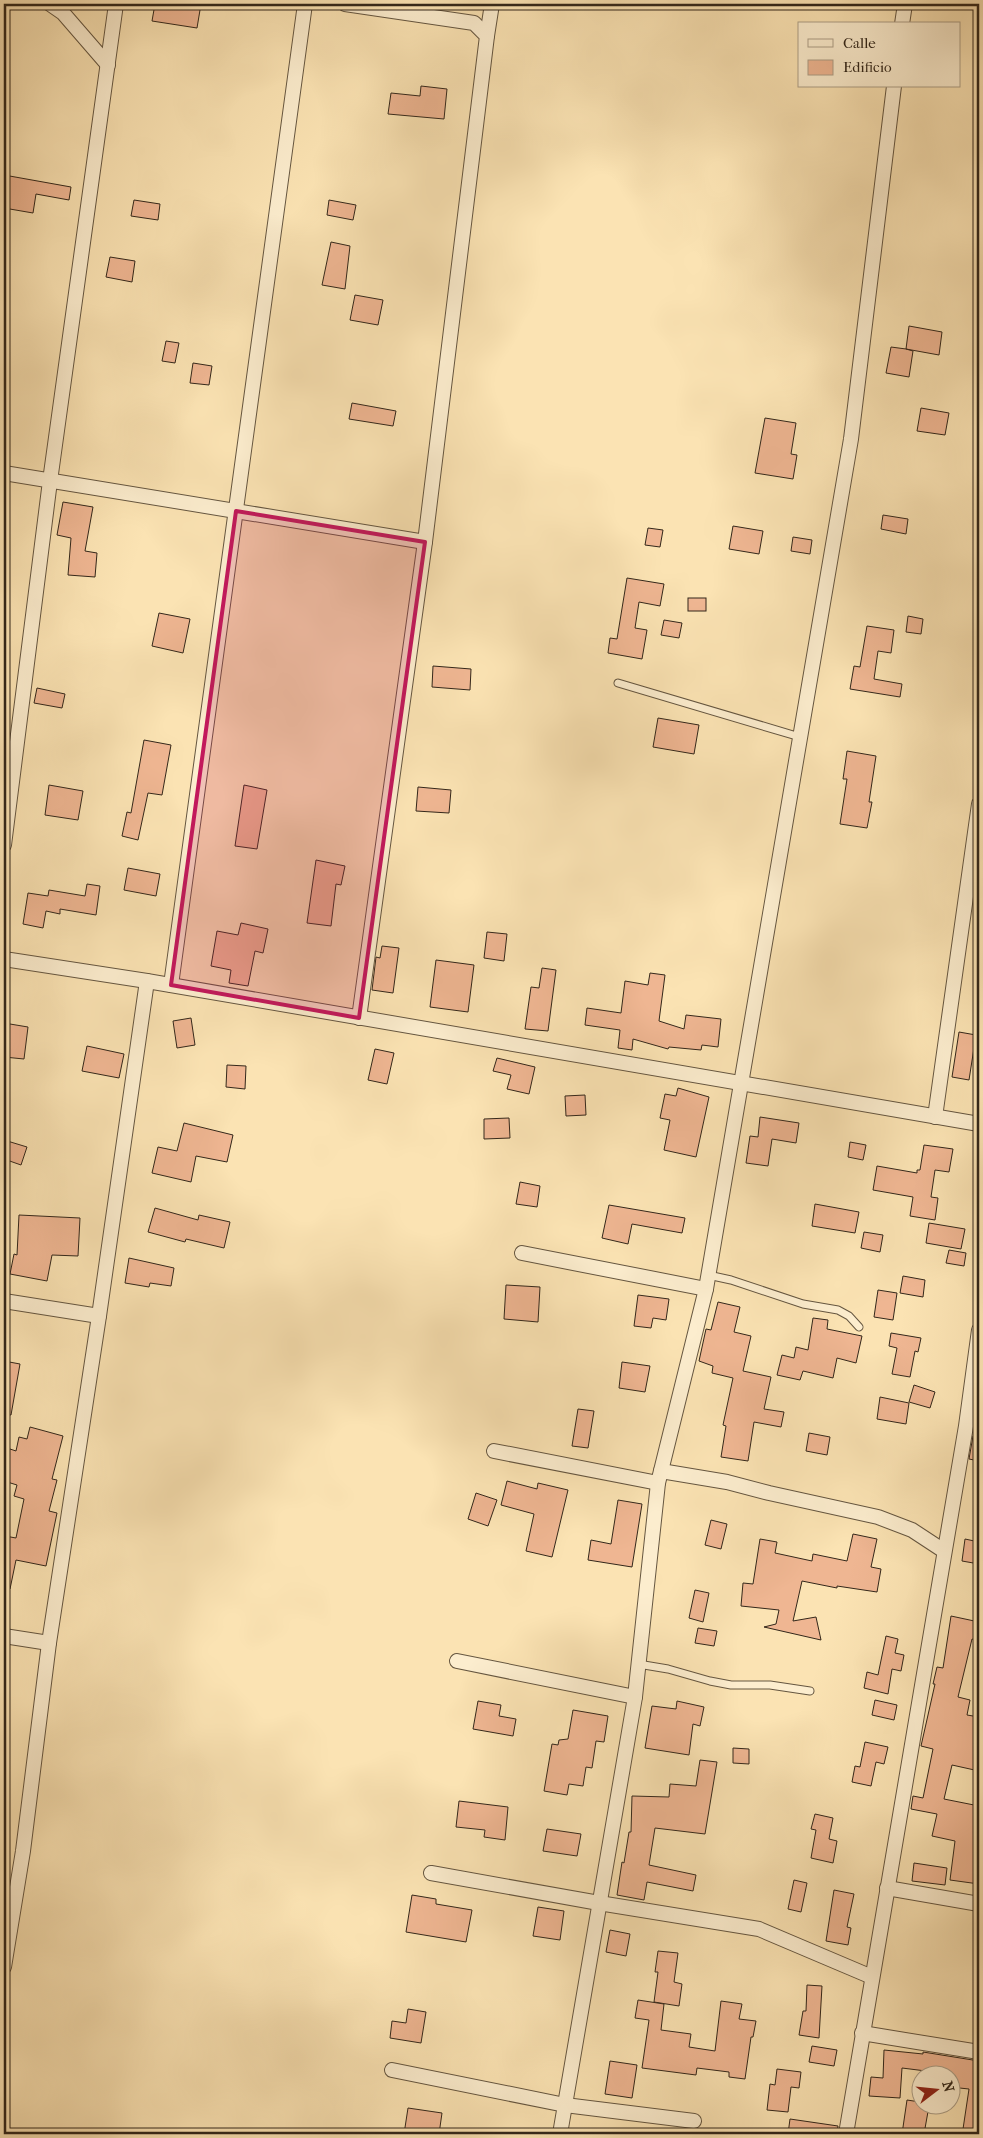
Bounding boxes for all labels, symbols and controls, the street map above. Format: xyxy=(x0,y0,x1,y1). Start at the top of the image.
legend xyxy=(798,22,960,88)
text: Calle xyxy=(843,34,876,52)
text: Edificio xyxy=(843,58,892,76)
north arrow xyxy=(910,2066,960,2116)
text: N xyxy=(938,2079,958,2094)

